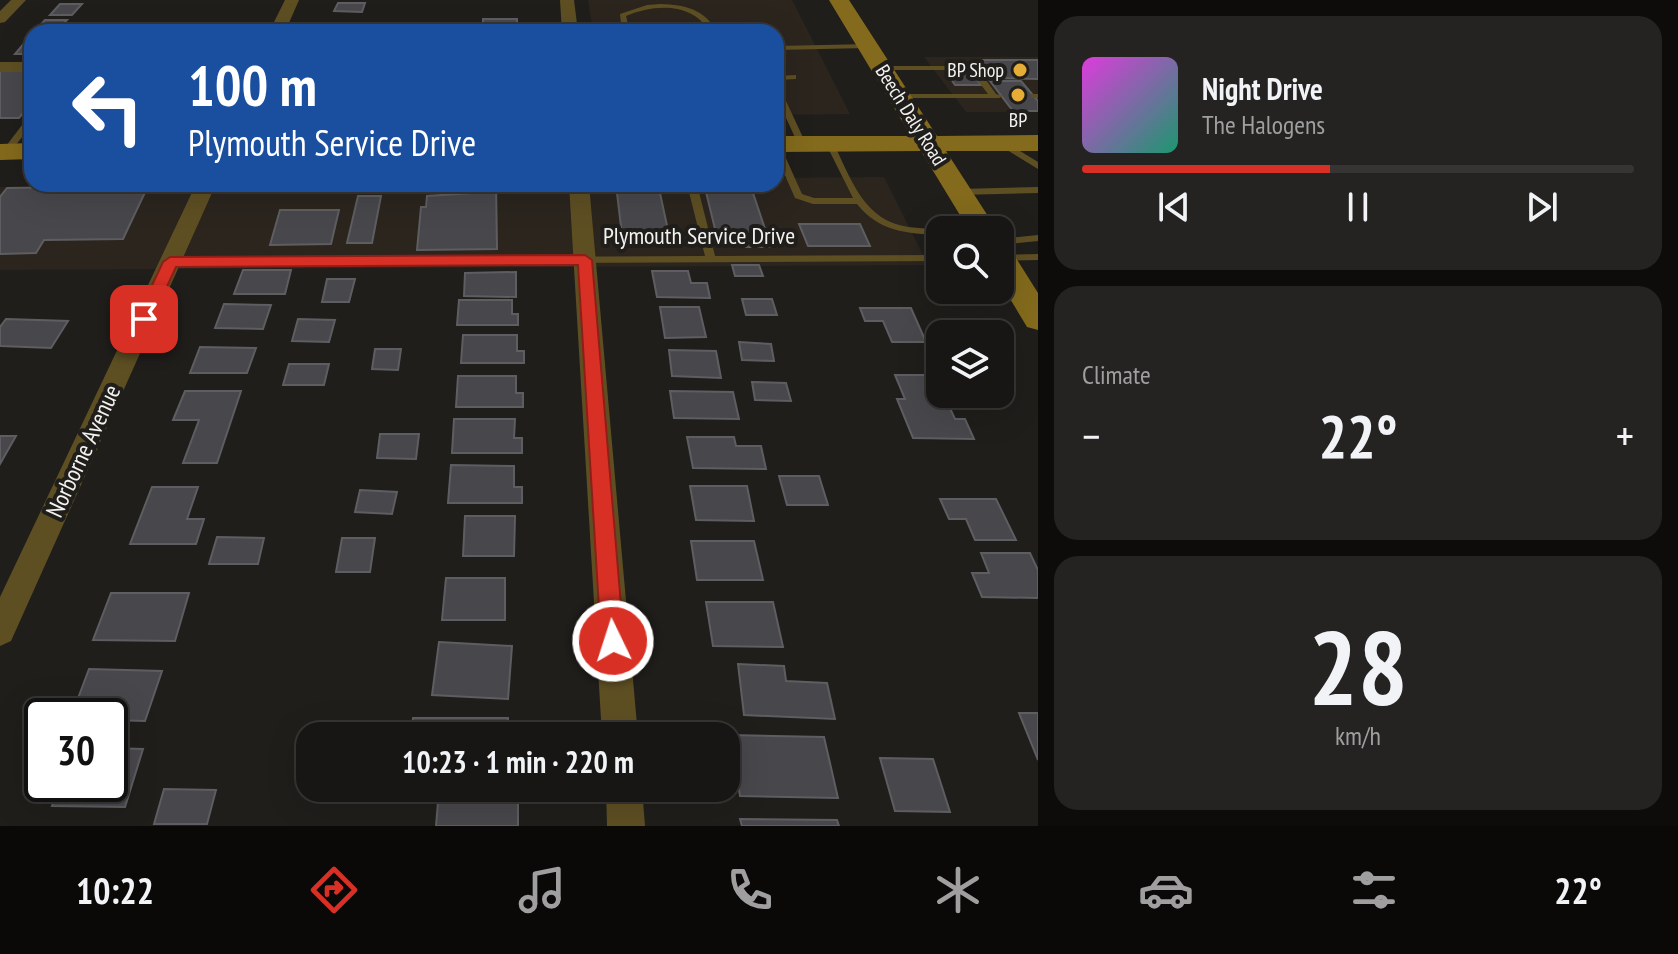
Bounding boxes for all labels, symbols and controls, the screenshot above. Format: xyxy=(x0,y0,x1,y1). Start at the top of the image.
text: 100 m xyxy=(188,49,317,121)
icon: left xyxy=(56,56,160,160)
place label: BP Shop xyxy=(947,57,1004,83)
street label: Beech Daly Road xyxy=(870,60,952,170)
marker: BP Shop xyxy=(1011,61,1029,79)
text: Night Drive xyxy=(1202,69,1323,108)
marker: BP xyxy=(1009,86,1027,104)
place label: BP xyxy=(1009,107,1027,133)
text: The Halogens xyxy=(1202,108,1325,141)
text: Plymouth Service Drive xyxy=(188,119,476,166)
icon: previous xyxy=(1152,185,1196,229)
icon: pause xyxy=(1336,185,1380,229)
icon: next xyxy=(1520,185,1564,229)
map controls xyxy=(926,216,1014,408)
button: search xyxy=(926,216,1014,304)
street label: Plymouth Service Drive xyxy=(603,220,795,251)
pin xyxy=(110,285,178,353)
icon: arrive xyxy=(122,297,166,341)
button: layers xyxy=(926,320,1014,408)
text: Climate xyxy=(1082,358,1151,391)
street label: Norborne Avenue xyxy=(39,380,127,522)
text: 22° xyxy=(1318,397,1398,475)
text: − xyxy=(1082,407,1100,464)
text: + xyxy=(1616,407,1634,464)
position arrow xyxy=(571,599,655,683)
text: 28 xyxy=(1308,599,1408,734)
speed limit sign: 30 xyxy=(24,698,128,802)
text: km/h xyxy=(1335,719,1381,752)
text: 10:23 · 1 min · 220 m xyxy=(402,742,634,781)
icon: directions xyxy=(306,862,362,918)
icon: music xyxy=(514,862,570,918)
icon: phone xyxy=(722,862,778,918)
icon: climate xyxy=(930,862,986,918)
icon: car xyxy=(1138,862,1194,918)
icon: filters xyxy=(1346,862,1402,918)
text: 10:22 xyxy=(76,867,154,914)
text: 22° xyxy=(1554,867,1602,914)

